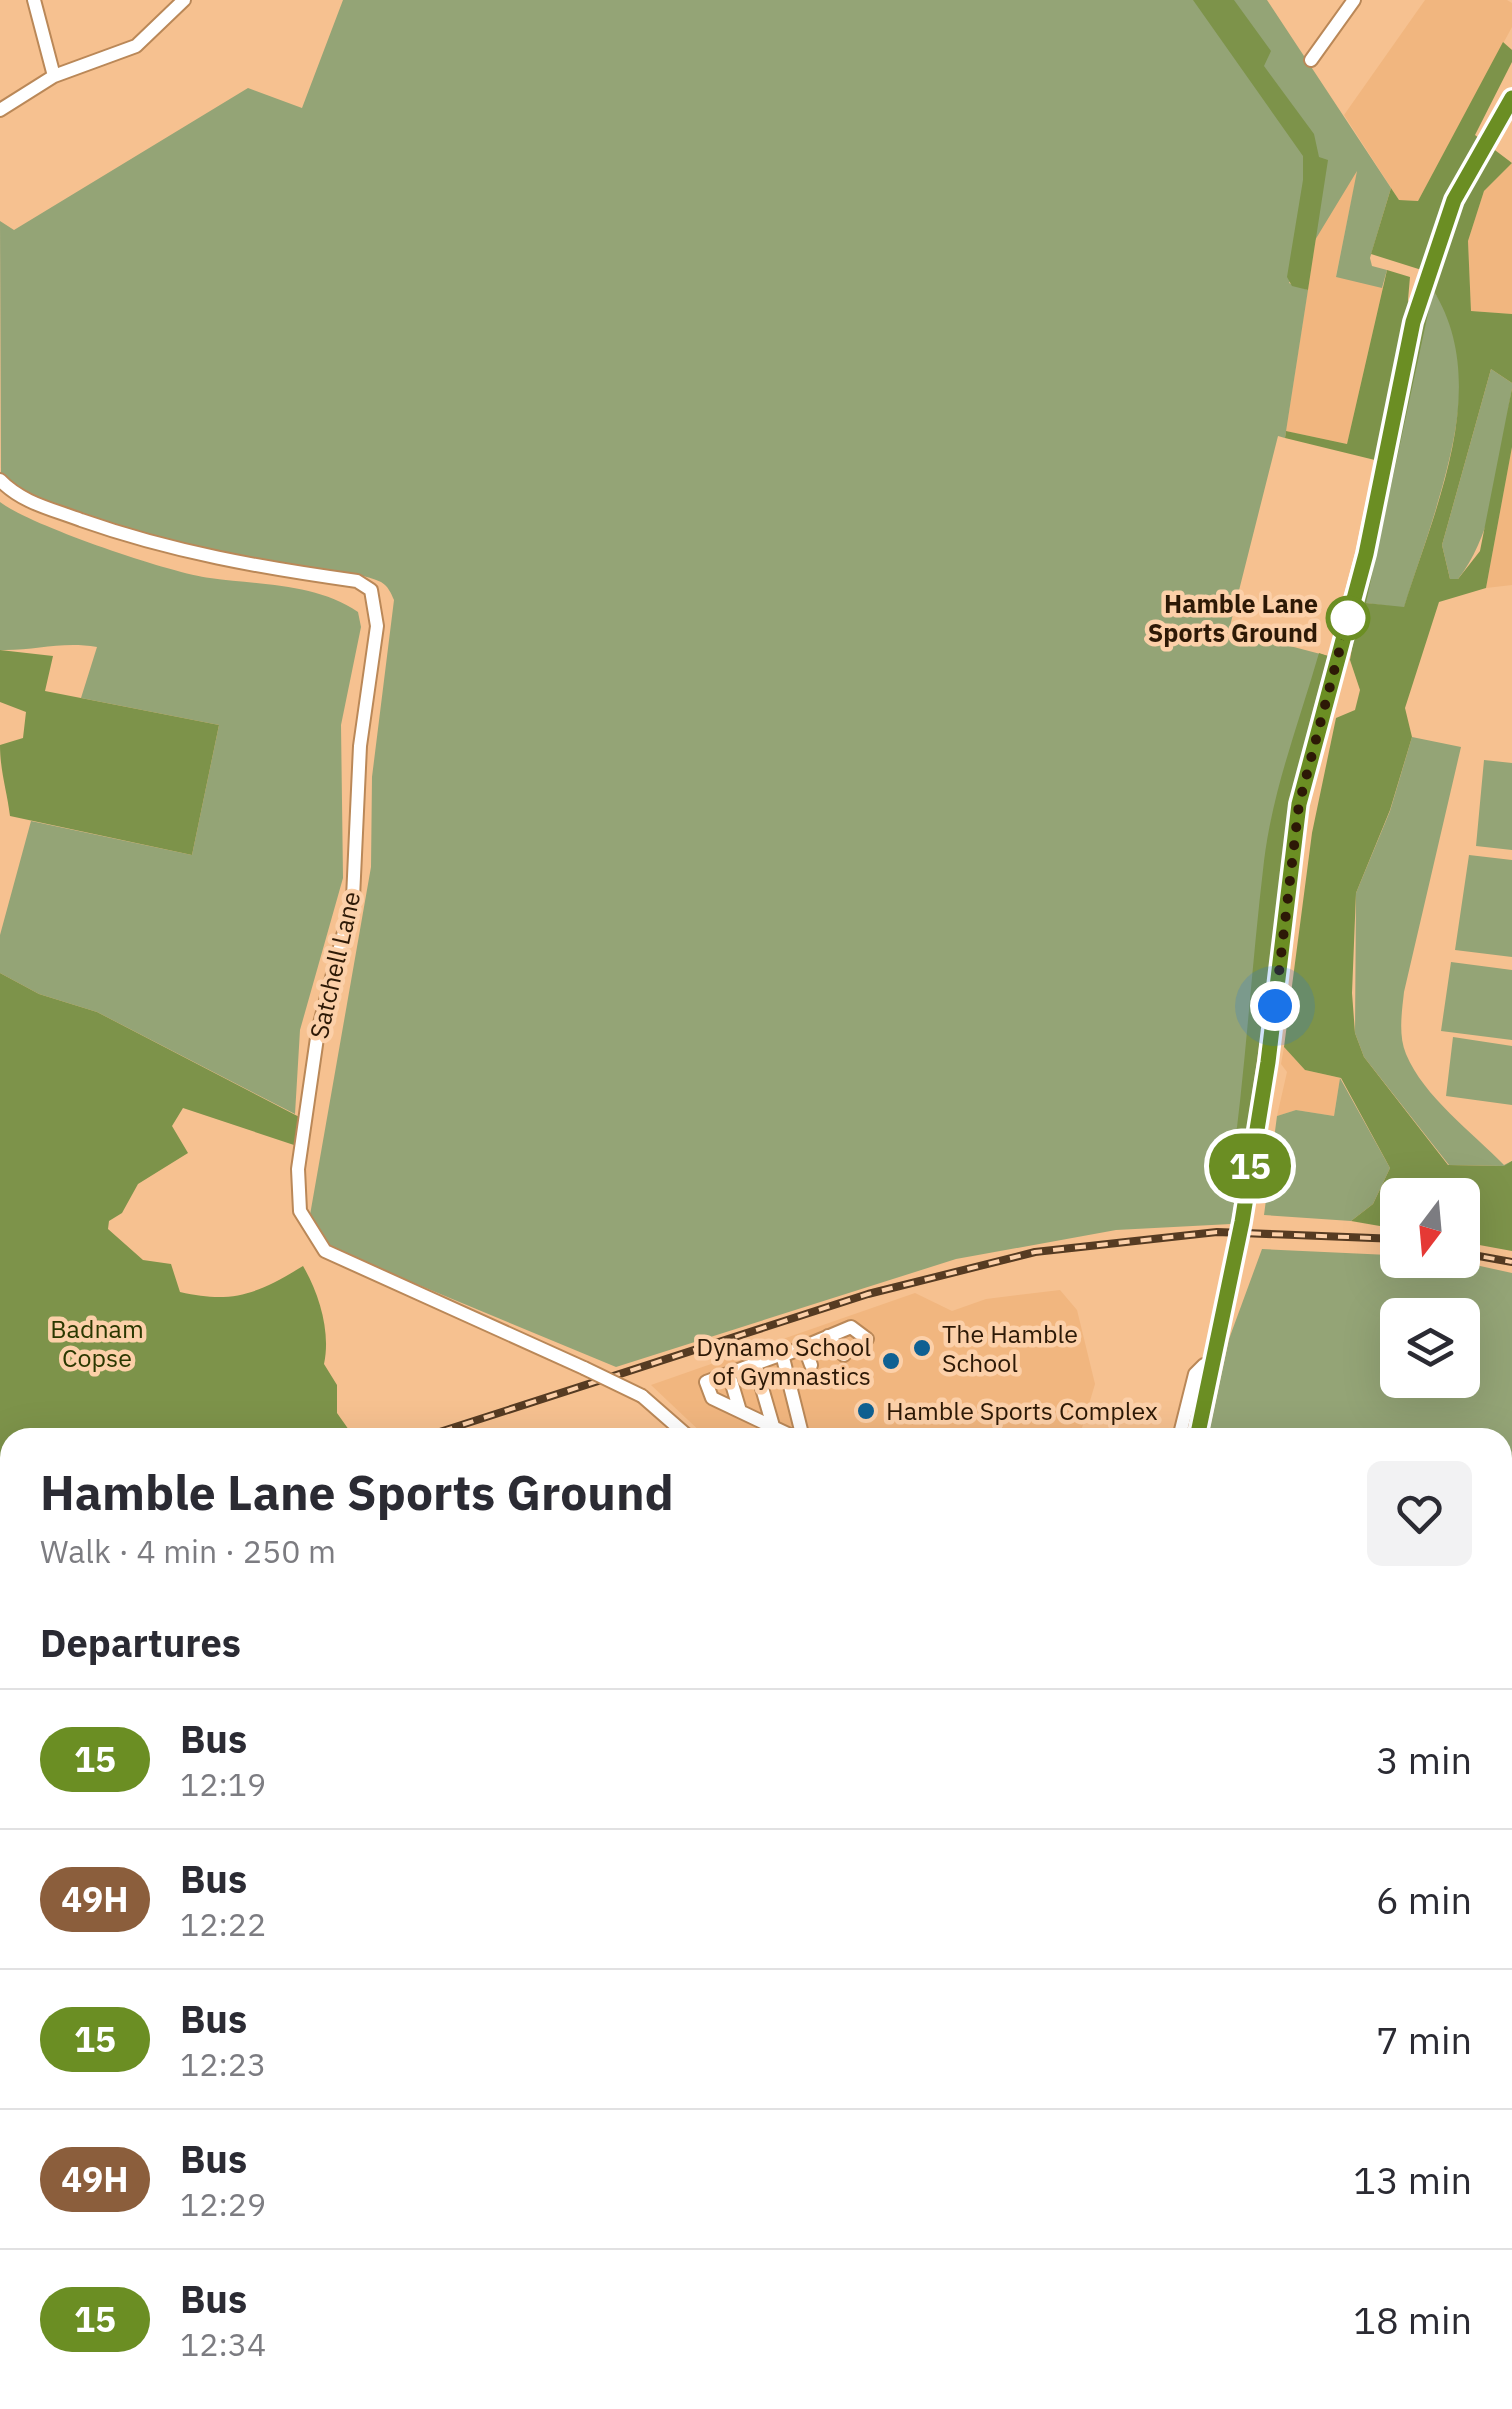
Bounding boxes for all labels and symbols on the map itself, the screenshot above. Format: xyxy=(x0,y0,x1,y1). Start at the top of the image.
place label: Hamble Lane Sports Ground xyxy=(1148,587,1318,649)
marker: Hamble Lane Sports Ground xyxy=(1327,597,1369,639)
street label: Satchell Lane xyxy=(302,888,367,1042)
your location xyxy=(1250,981,1300,1031)
line badge: 15 xyxy=(1205,1134,1295,1198)
north arrow xyxy=(1380,1178,1480,1278)
park label: Badnam Copse xyxy=(50,1312,144,1374)
place label: The Hamble School xyxy=(942,1317,1078,1379)
place label: Dynamo School of Gymnastics xyxy=(696,1330,871,1392)
marker: The Hamble School xyxy=(911,1337,933,1359)
marker: Dynamo School of Gymnastics xyxy=(880,1350,902,1372)
place label: Hamble Sports Complex xyxy=(886,1394,1158,1427)
marker: Hamble Sports Complex xyxy=(855,1400,877,1422)

